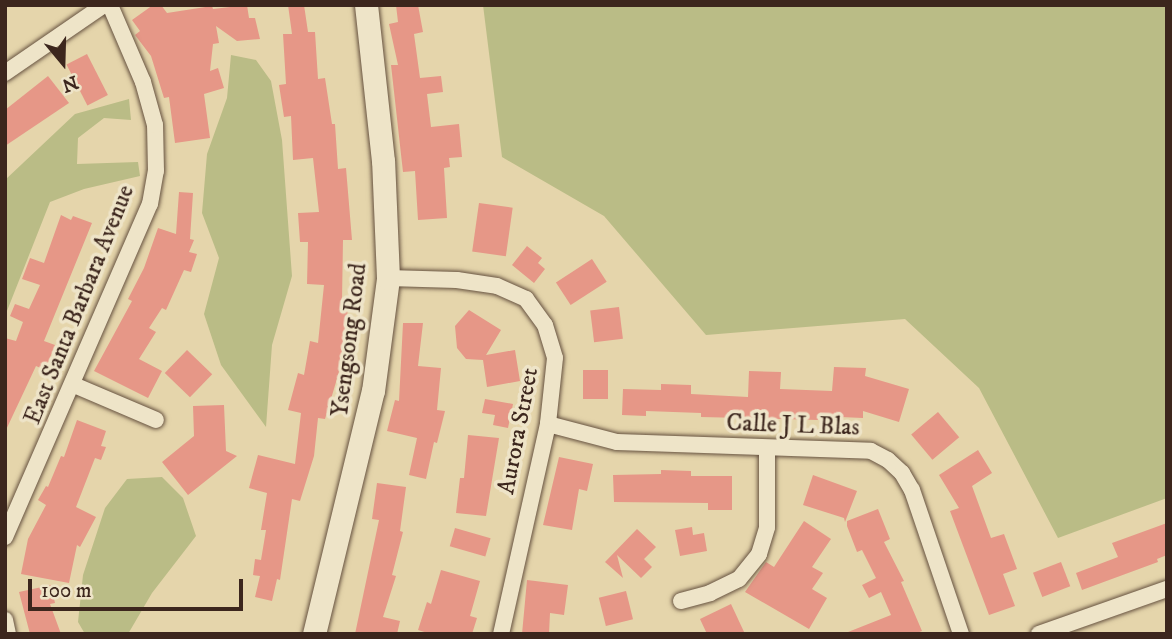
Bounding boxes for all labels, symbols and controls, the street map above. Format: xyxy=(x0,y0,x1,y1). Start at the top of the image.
north arrow xyxy=(28,28,98,98)
text: N xyxy=(59,70,81,97)
street label: East Santa Barbara Avenue xyxy=(19,181,141,429)
street label: Ysengsong Road xyxy=(326,262,374,418)
street label: Aurora Street xyxy=(493,365,545,497)
street label: Calle J L Blas xyxy=(726,409,860,443)
scale bar xyxy=(32,566,247,610)
text: 100 m xyxy=(41,578,92,604)

